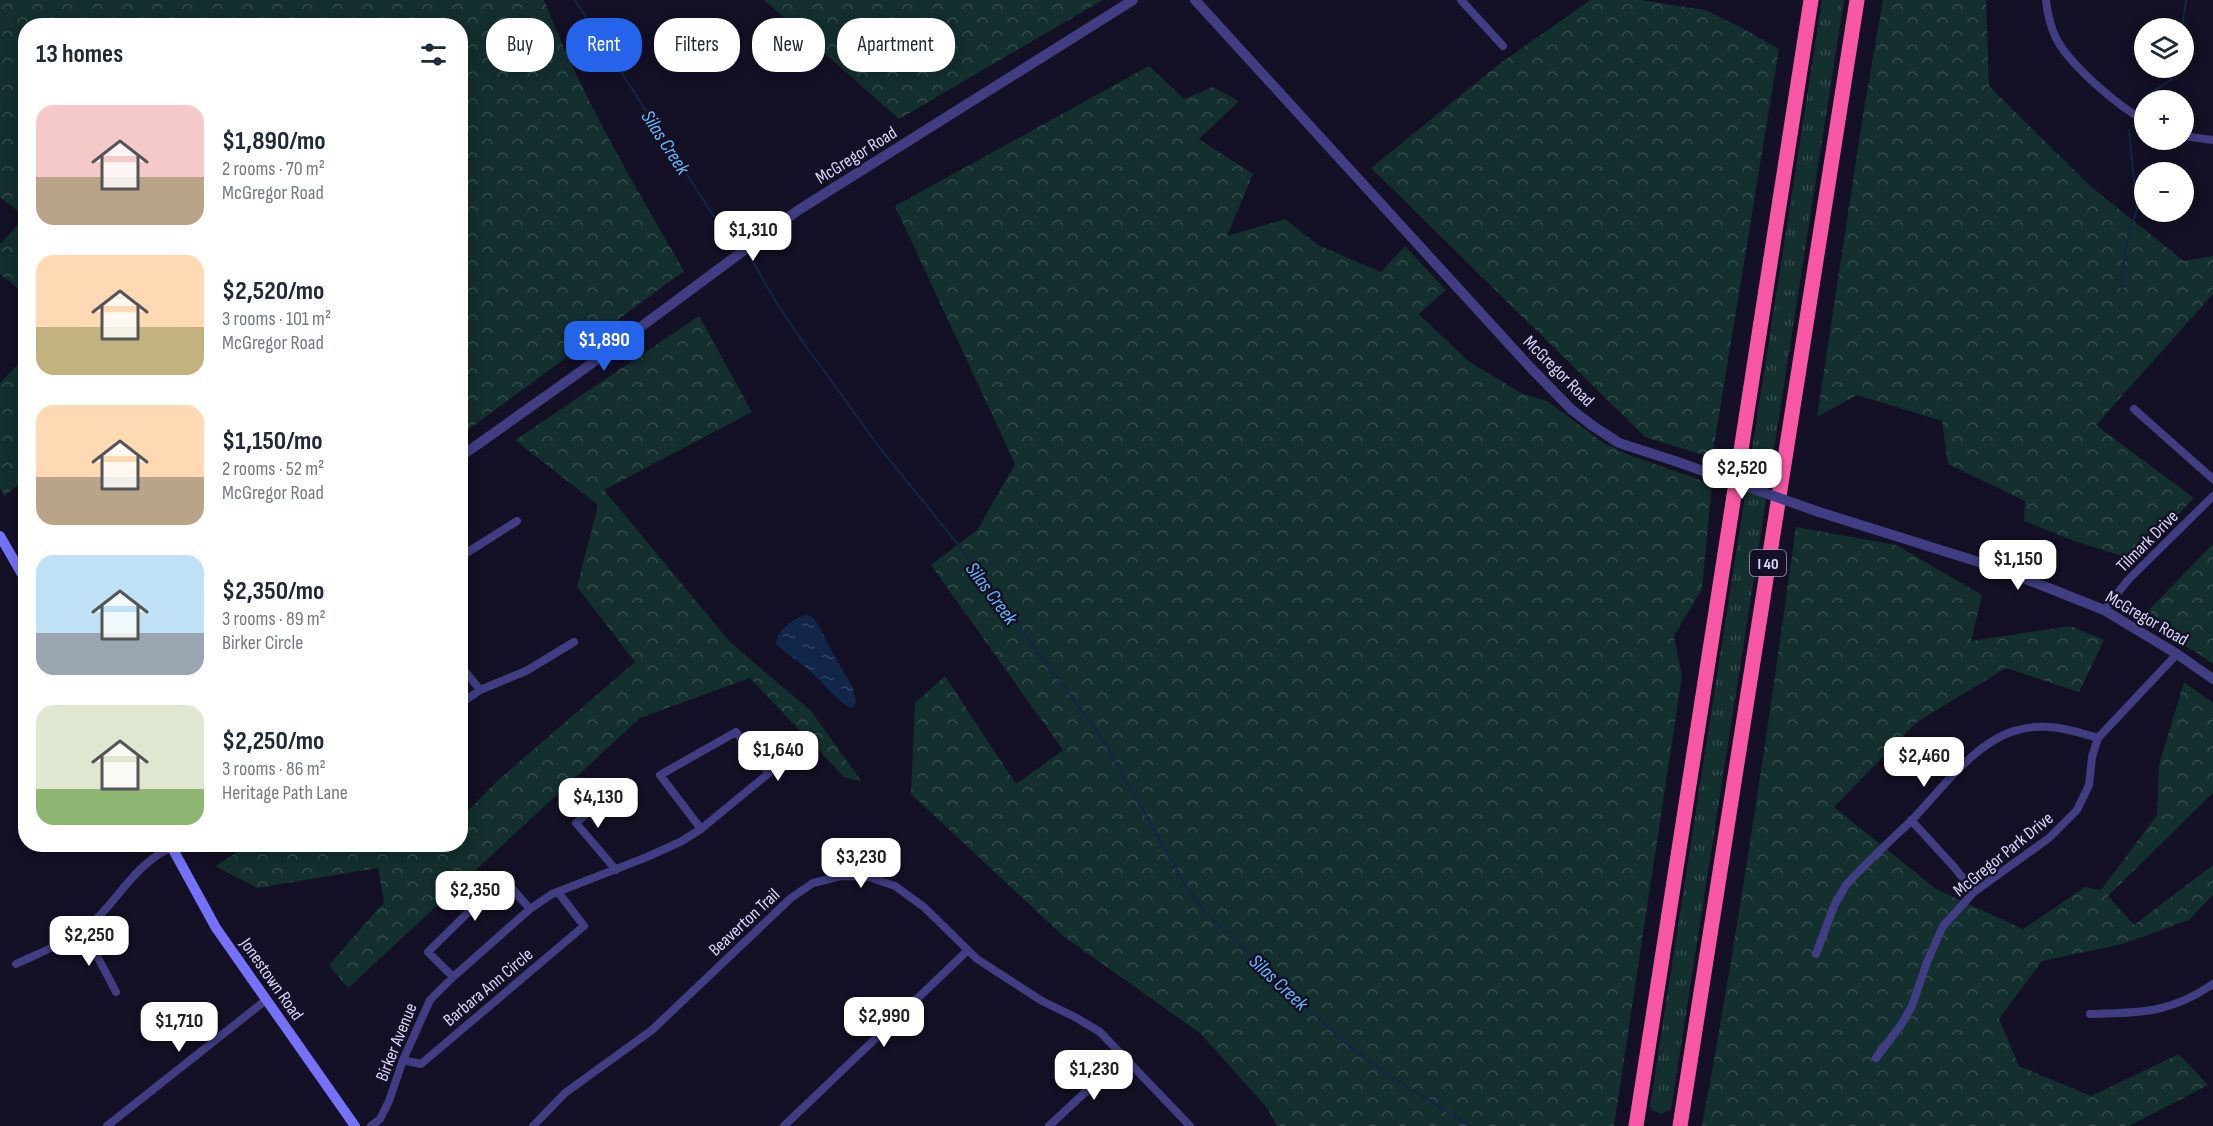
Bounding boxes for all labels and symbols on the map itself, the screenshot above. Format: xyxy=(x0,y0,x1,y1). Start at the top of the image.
water label: Silas Creek xyxy=(636,106,695,180)
street label: McGregor Road xyxy=(812,122,901,189)
pin: $1,310 xyxy=(704,211,802,262)
pin: $1,890 xyxy=(555,321,653,372)
street label: McGregor Road xyxy=(1519,332,1598,411)
pin: $2,520 xyxy=(1693,449,1791,500)
street label: Tilmark Drive xyxy=(2112,506,2183,577)
pin: $1,150 xyxy=(1969,540,2067,591)
road number: I 40 xyxy=(1750,550,1786,576)
water label: Silas Creek xyxy=(960,558,1023,630)
street label: McGregor Road xyxy=(2102,586,2192,650)
pin: $1,640 xyxy=(729,731,827,782)
pin: $2,460 xyxy=(1875,737,1973,788)
pin: $4,130 xyxy=(549,778,647,829)
street label: McGregor Park Drive xyxy=(1949,808,2057,901)
pin: $3,230 xyxy=(812,838,910,889)
pin: $2,350 xyxy=(426,871,524,922)
street label: Beaverton Trail xyxy=(705,884,784,961)
pin: $2,250 xyxy=(40,916,138,967)
street label: Jonestown Road xyxy=(235,933,308,1025)
street label: Barbara Ann Circle xyxy=(439,944,537,1031)
water label: Silas Creek xyxy=(1244,949,1313,1016)
pin: $2,990 xyxy=(835,997,933,1048)
street label: Birker Avenue xyxy=(371,1000,422,1084)
pin: $1,710 xyxy=(130,1002,228,1053)
pin: $1,230 xyxy=(1045,1050,1143,1101)

